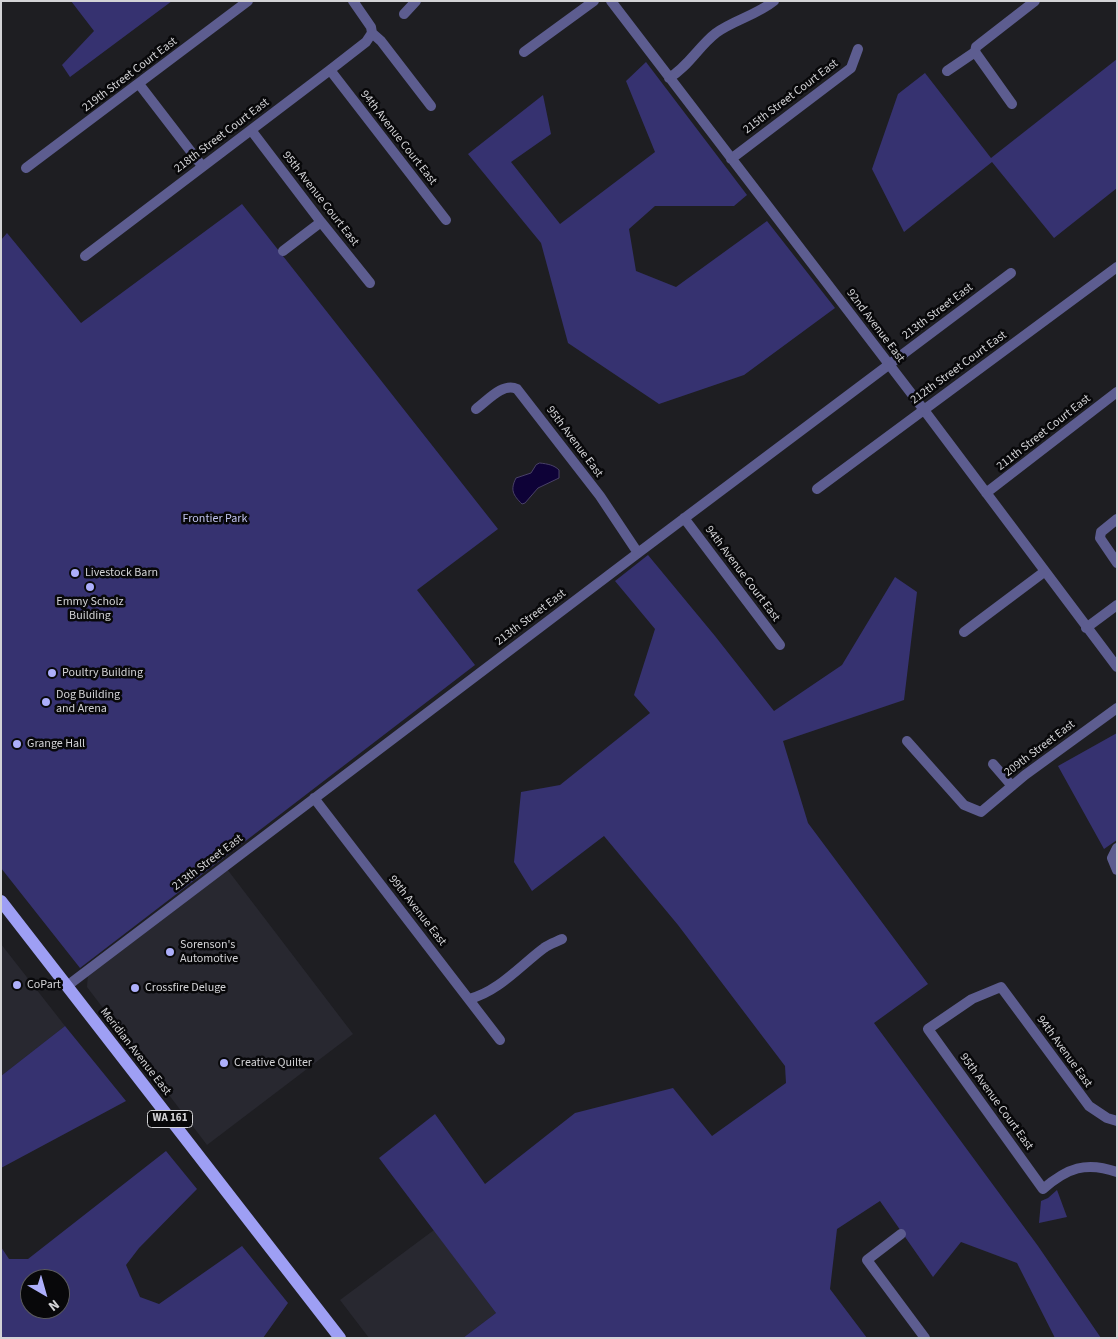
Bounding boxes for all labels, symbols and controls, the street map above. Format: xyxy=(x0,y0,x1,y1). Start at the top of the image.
street label: 219th Street Court East xyxy=(80,35,180,115)
street label: 215th Street Court East xyxy=(741,57,841,137)
street label: 94th Avenue Court East xyxy=(357,88,439,188)
street label: 218th Street Court East xyxy=(172,96,272,176)
street label: 95th Avenue Court East xyxy=(279,149,361,249)
street label: 213th Street East xyxy=(900,281,976,343)
street label: 92nd Avenue East xyxy=(843,286,907,366)
street label: 212th Street Court East xyxy=(908,328,1010,408)
street label: 211th Street Court East xyxy=(994,392,1094,474)
street label: 95th Avenue East xyxy=(543,404,605,480)
park label: Frontier Park xyxy=(183,512,247,526)
street label: 94th Avenue Court East xyxy=(701,523,783,625)
place label: Livestock Barn xyxy=(85,566,158,580)
marker: Livestock Barn xyxy=(69,567,81,579)
marker: Emmy Scholz Building xyxy=(84,581,96,593)
street label: 213th Street East xyxy=(493,587,569,649)
place label: Emmy Scholz Building xyxy=(56,595,124,623)
place label: Poultry Building xyxy=(62,666,143,680)
marker: Poultry Building xyxy=(46,667,58,679)
place label: Dog Building and Arena xyxy=(56,688,120,716)
marker: Dog Building and Arena xyxy=(40,696,52,708)
street label: 209th Street East xyxy=(1002,718,1078,780)
place label: Grange Hall xyxy=(27,737,85,751)
marker: Grange Hall xyxy=(11,738,23,750)
street label: 213th Street East xyxy=(170,832,246,894)
street label: 99th Avenue East xyxy=(385,873,449,949)
place label: Sorenson's Automotive xyxy=(180,938,238,966)
marker: Sorenson's Automotive xyxy=(164,946,176,958)
place label: CoPart xyxy=(27,978,61,992)
marker: CoPart xyxy=(11,979,23,991)
place label: Crossfire Deluge xyxy=(145,981,226,995)
marker: Crossfire Deluge xyxy=(129,982,141,994)
street label: Meridian Avenue East xyxy=(96,1005,174,1099)
street label: 94th Avenue East xyxy=(1033,1013,1095,1091)
street label: 95th Avenue Court East xyxy=(956,1051,1036,1153)
place label: Creative Quilter xyxy=(234,1056,312,1070)
marker: Creative Quilter xyxy=(218,1057,230,1069)
road number: WA 161 xyxy=(148,1110,192,1128)
north arrow xyxy=(20,1269,70,1319)
text: N xyxy=(44,1294,63,1316)

